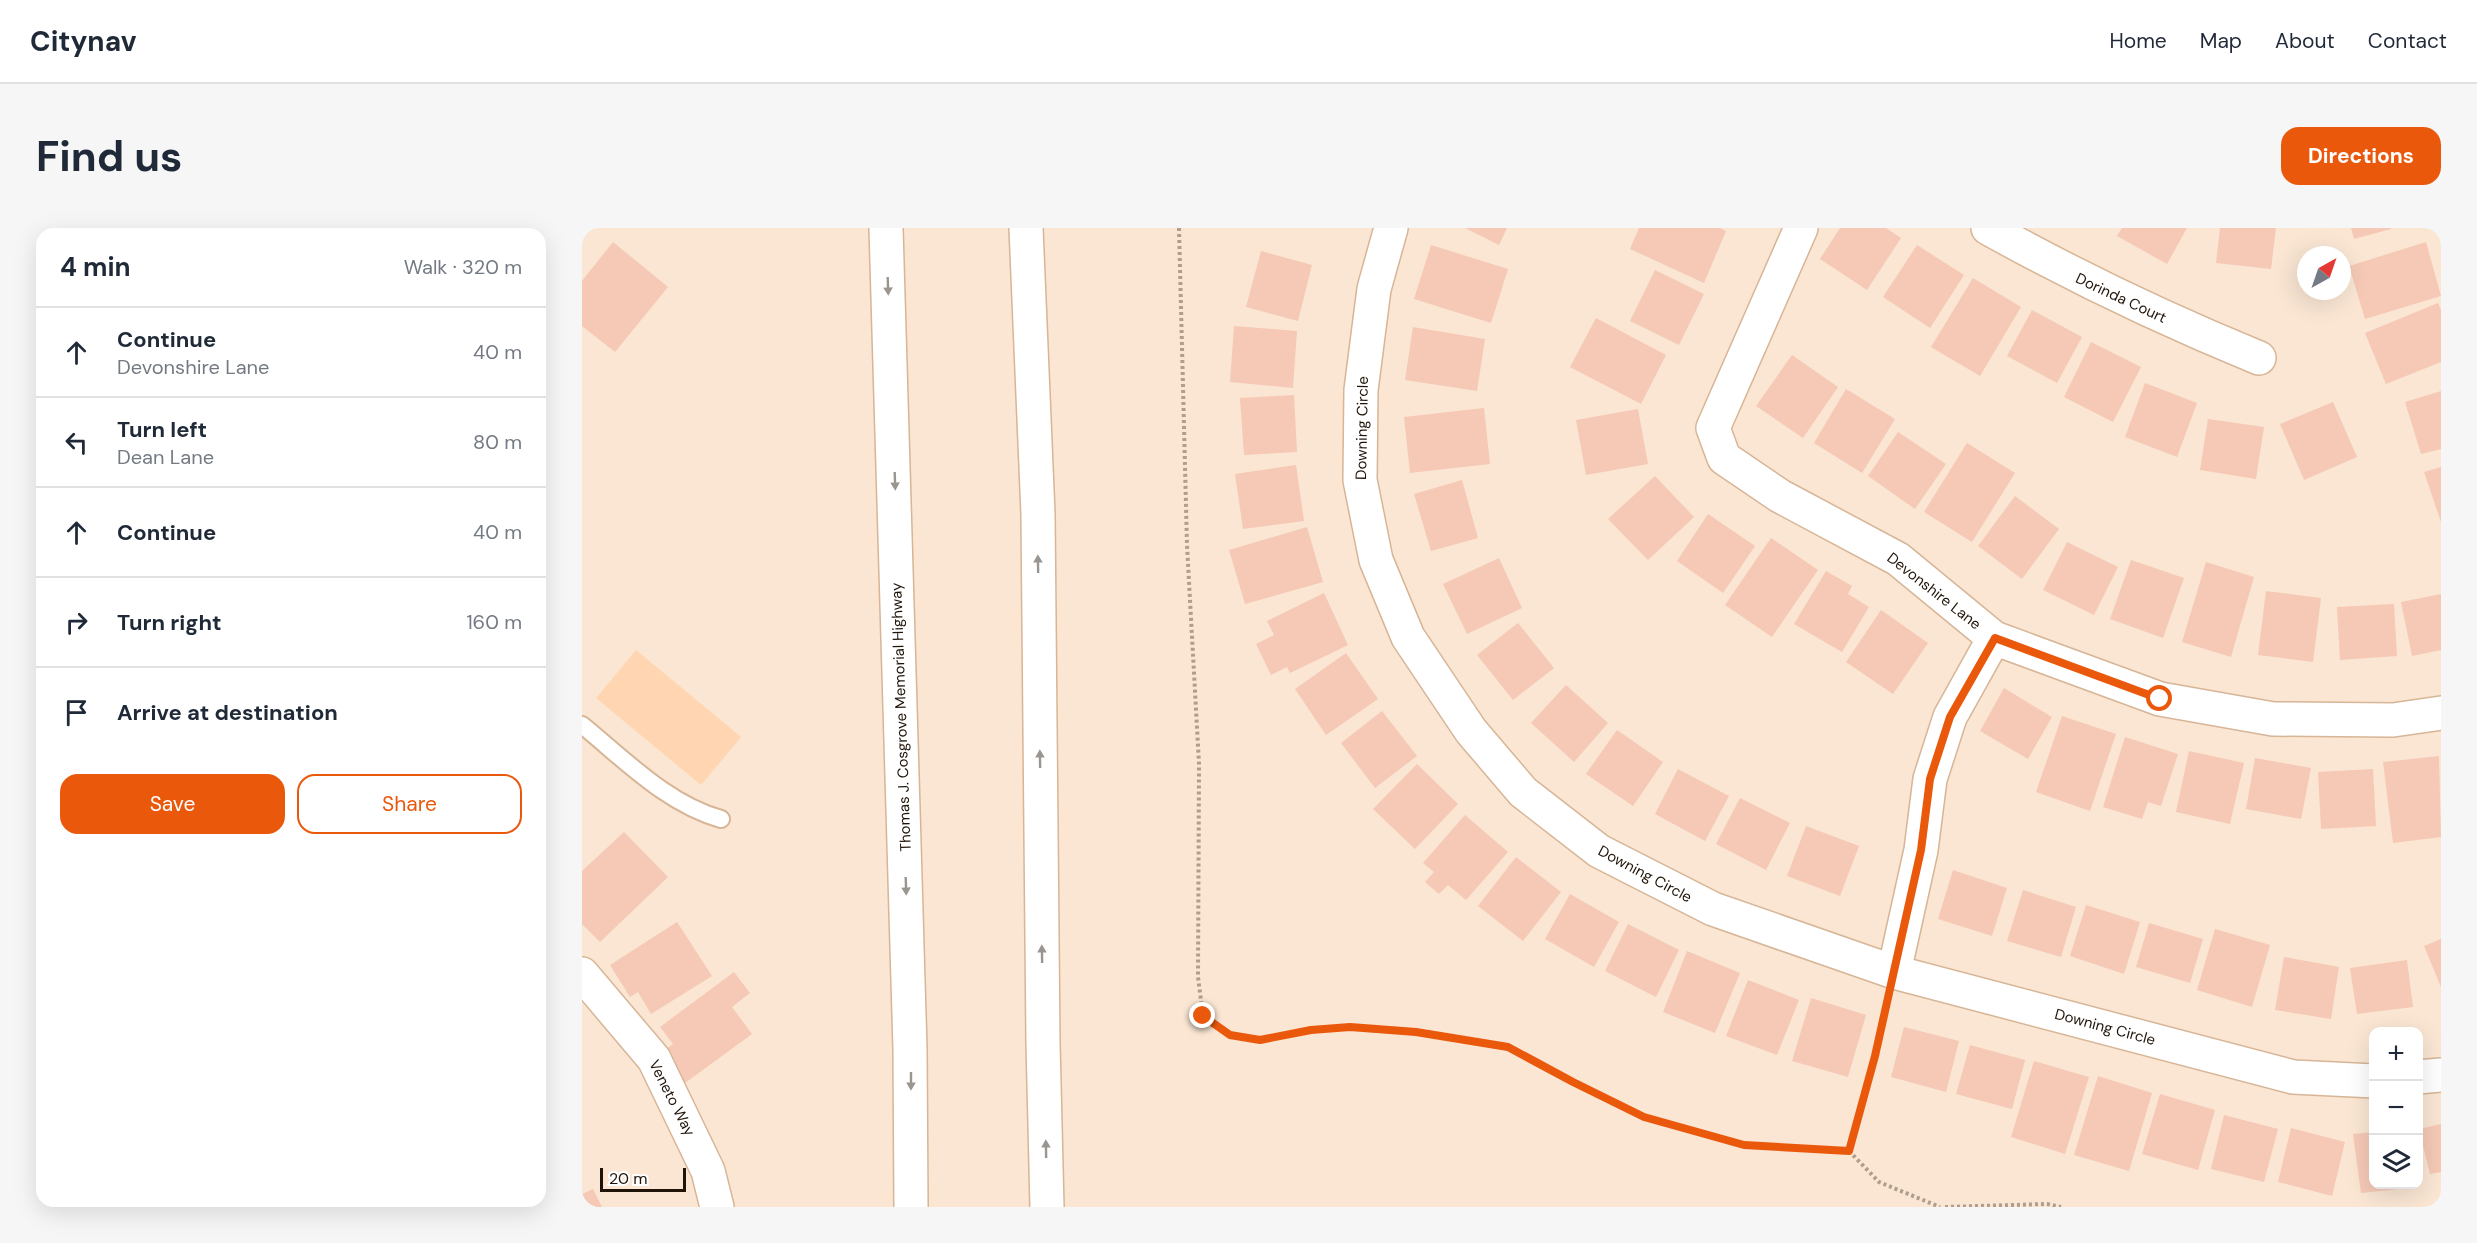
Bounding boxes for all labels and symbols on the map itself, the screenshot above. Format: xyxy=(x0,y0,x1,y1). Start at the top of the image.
north arrow xyxy=(2297,246,2351,300)
street label: Dorinda Court xyxy=(2072,268,2170,328)
one-way arrow xyxy=(883,277,892,296)
street label: Downing Circle xyxy=(1351,376,1373,480)
one-way arrow xyxy=(890,472,899,491)
street label: Devonshire Lane xyxy=(1883,548,1985,634)
one-way arrow xyxy=(1033,554,1043,573)
street label: Thomas J. Cosgrove Memorial Highway xyxy=(886,582,916,852)
route start xyxy=(2146,685,2172,711)
one-way arrow xyxy=(1035,749,1045,768)
street label: Downing Circle xyxy=(1595,841,1695,907)
one-way arrow xyxy=(901,877,911,896)
one-way arrow xyxy=(1037,944,1047,963)
route end xyxy=(1189,1002,1215,1028)
street label: Downing Circle xyxy=(2052,1004,2158,1050)
street label: Veneto Way xyxy=(644,1056,700,1140)
one-way arrow xyxy=(906,1072,916,1091)
one-way arrow xyxy=(1041,1139,1050,1158)
scale bar xyxy=(600,1165,686,1192)

